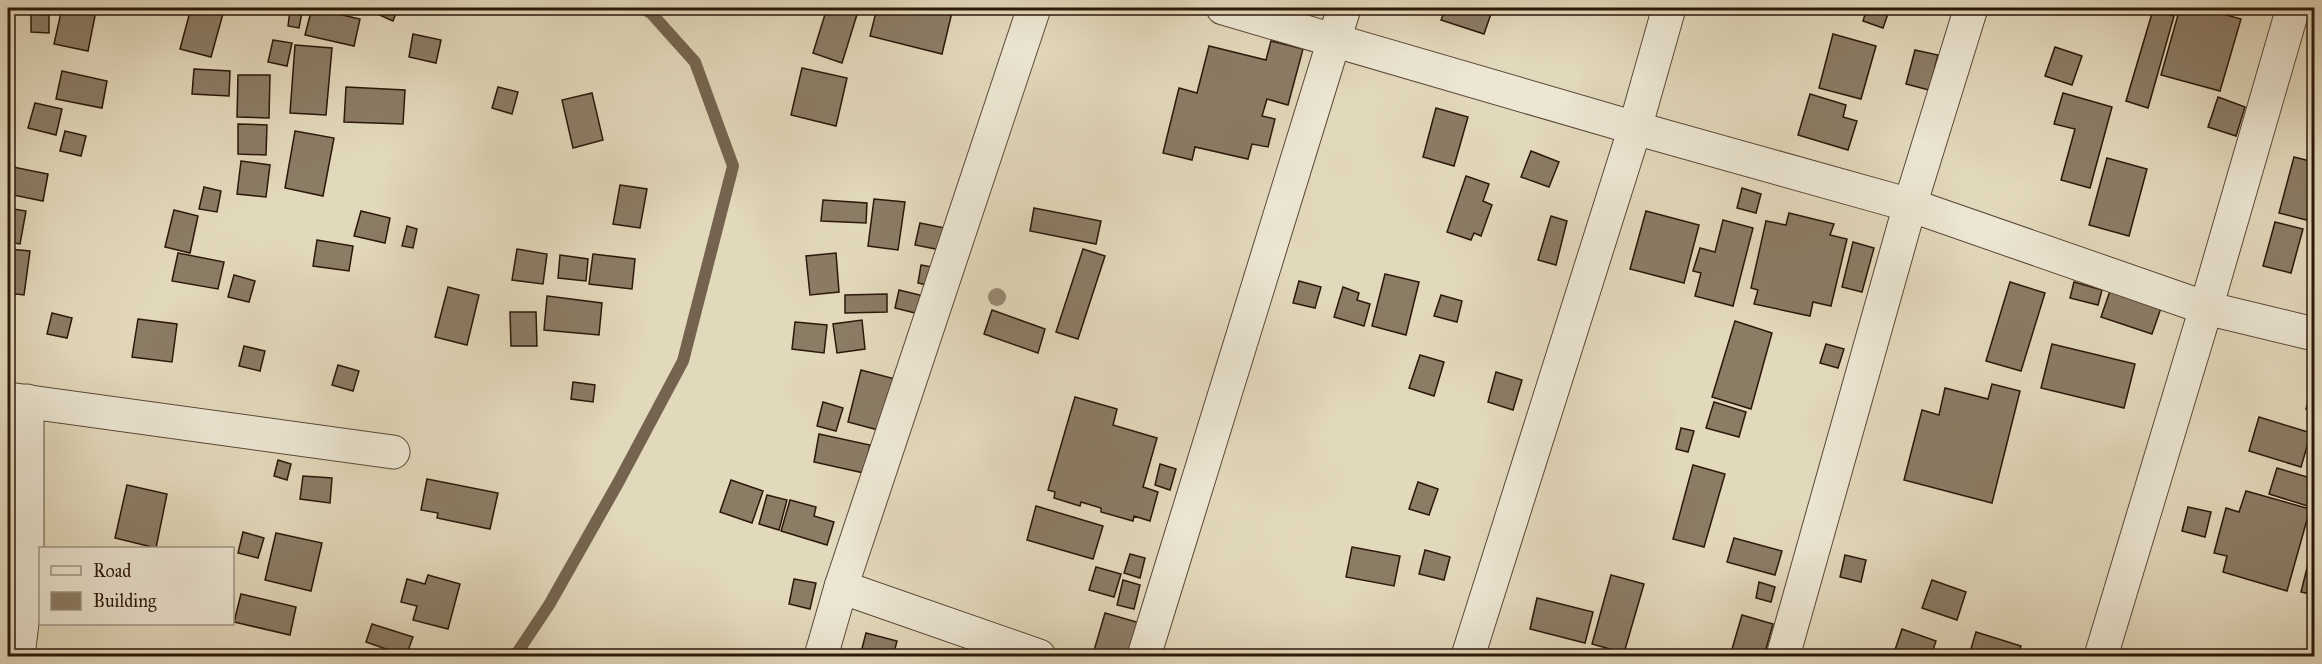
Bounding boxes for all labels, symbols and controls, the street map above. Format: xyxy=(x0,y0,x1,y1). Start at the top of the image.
legend xyxy=(39,547,234,625)
text: Road xyxy=(93,560,131,582)
text: Building xyxy=(93,590,157,613)

